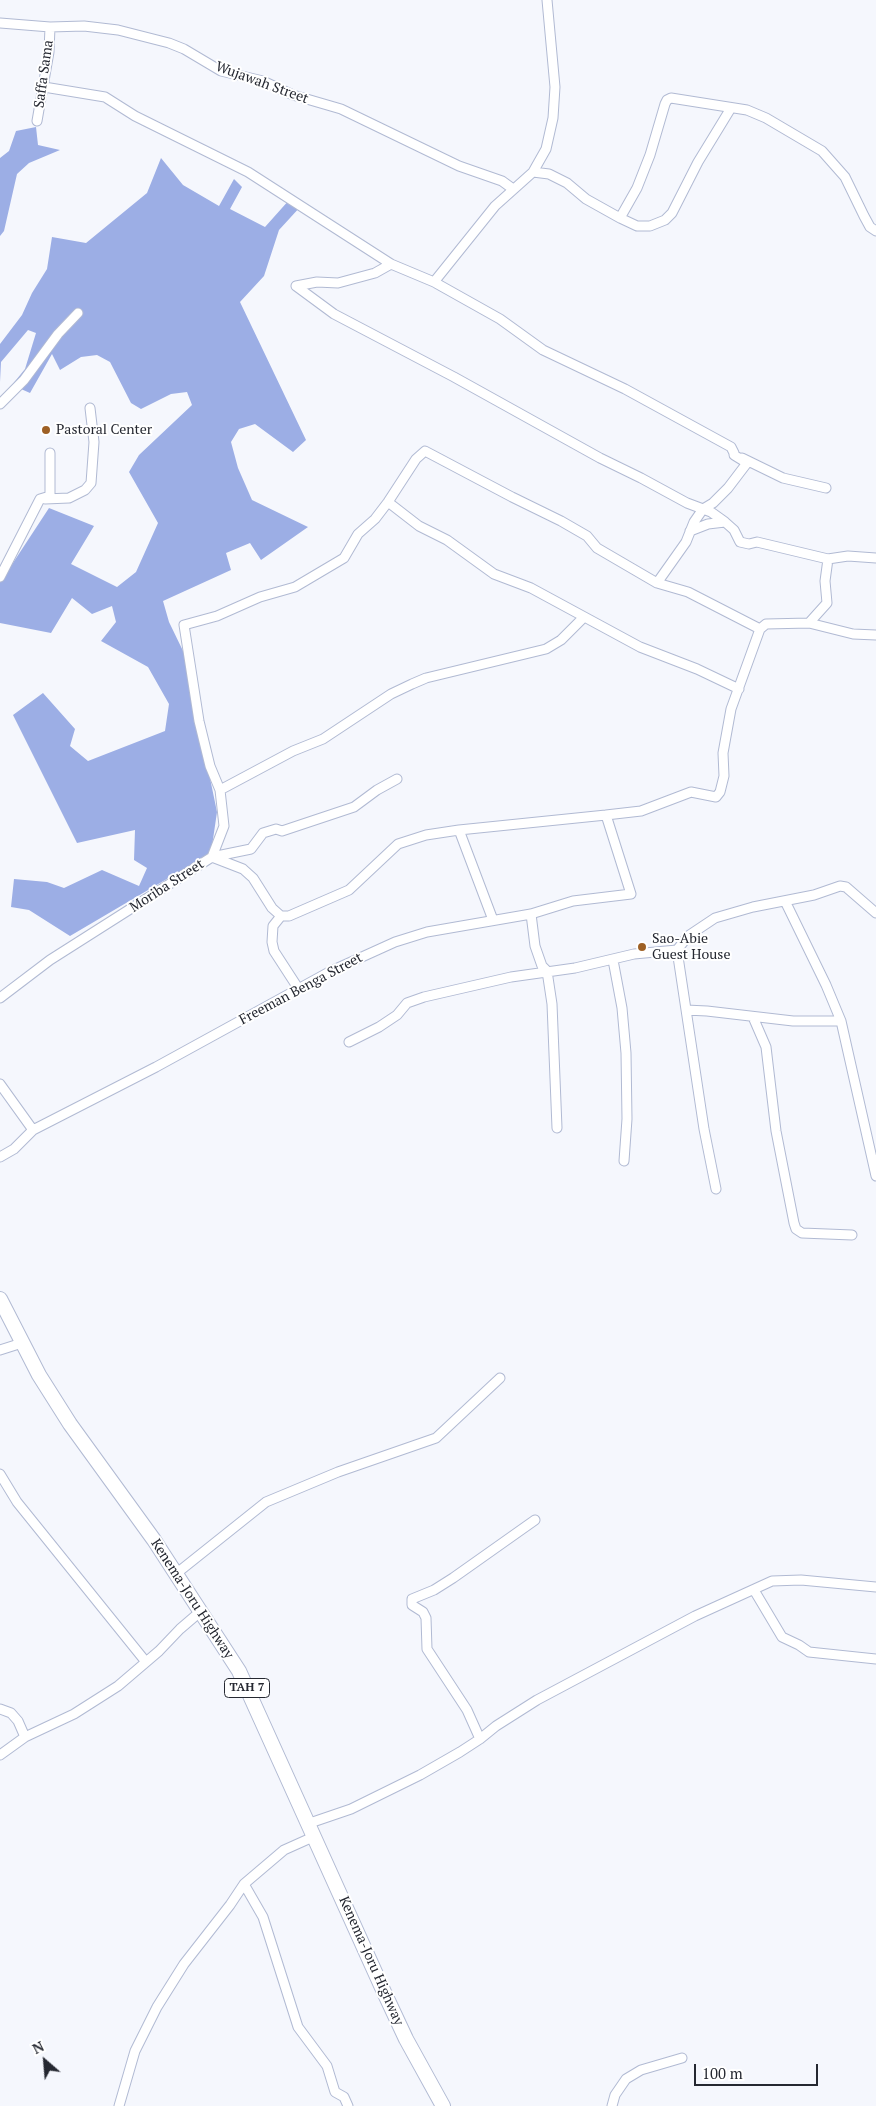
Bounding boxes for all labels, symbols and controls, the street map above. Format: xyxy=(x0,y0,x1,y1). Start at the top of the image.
street label: Saffa Sama xyxy=(31,39,57,109)
street label: Wujawah Street xyxy=(213,58,311,108)
place label: Pastoral Center xyxy=(56,422,152,438)
marker: Pastoral Center xyxy=(40,424,52,436)
street label: Moriba Street xyxy=(127,856,207,916)
place label: Sao-Abie Guest House xyxy=(652,931,730,964)
marker: Sao-Abie Guest House xyxy=(636,941,648,953)
street label: Freeman Benga Street xyxy=(237,949,365,1029)
street label: Kenema-Joru Highway xyxy=(147,1536,237,1662)
road number: TAH 7 xyxy=(224,1679,270,1698)
street label: Kenema-Joru Highway xyxy=(335,1894,407,2028)
north arrow xyxy=(20,2036,70,2086)
text: N xyxy=(29,2036,47,2058)
scale bar xyxy=(696,2054,820,2086)
text: 100 m xyxy=(702,2063,743,2083)

